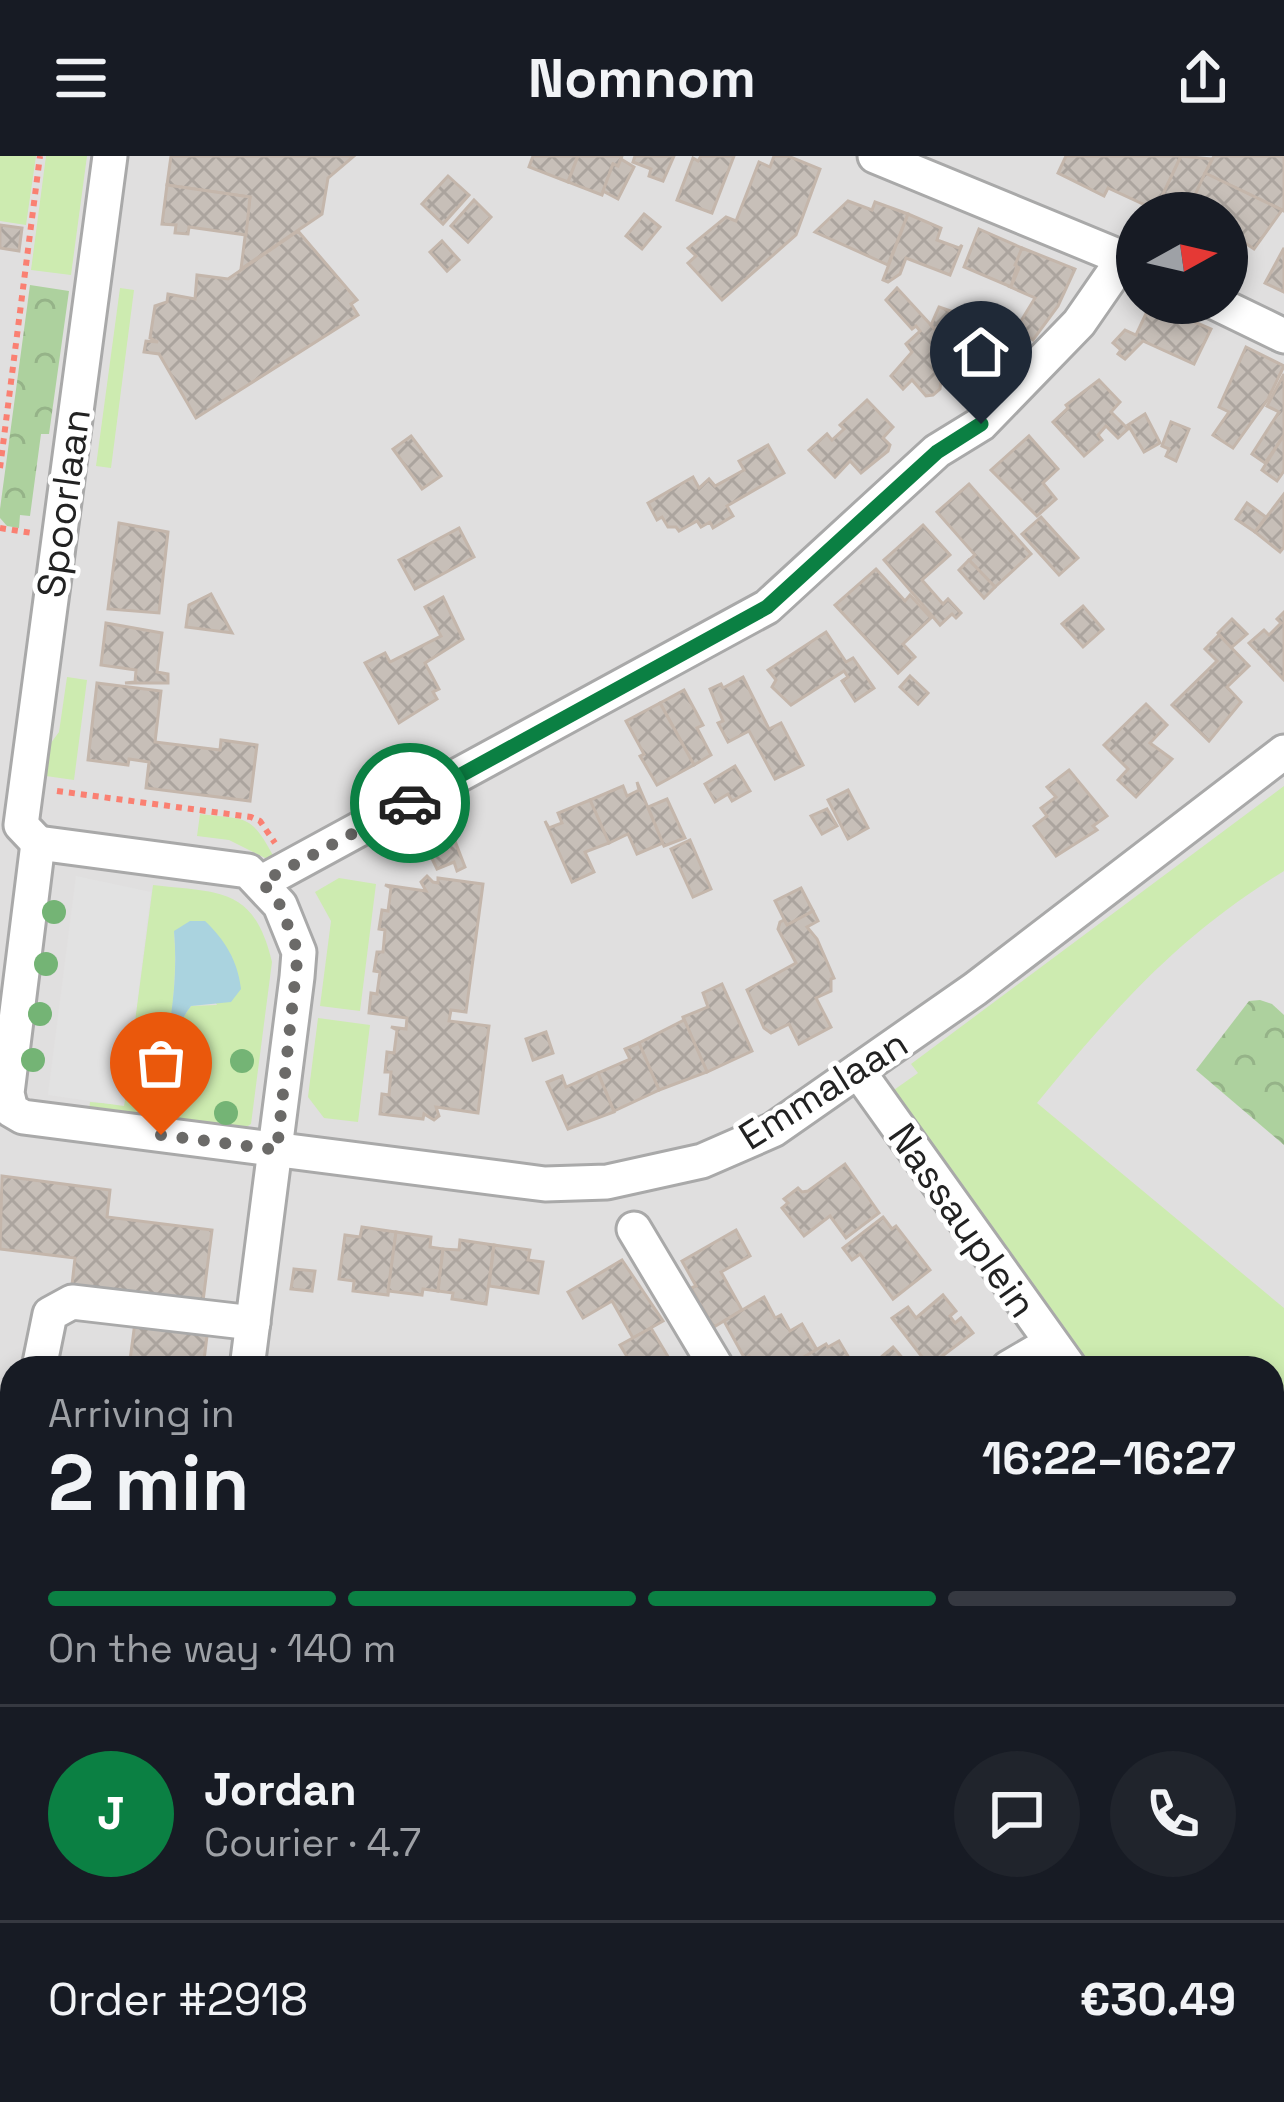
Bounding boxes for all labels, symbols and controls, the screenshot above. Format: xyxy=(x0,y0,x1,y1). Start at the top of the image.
text: Nomnom xyxy=(528,44,756,113)
icon: menu xyxy=(48,45,114,111)
icon: share xyxy=(1170,45,1236,111)
north arrow xyxy=(1116,192,1248,324)
map controls xyxy=(1116,192,1248,324)
pin xyxy=(930,301,1032,424)
icon: home xyxy=(948,319,1014,385)
street label: Spoorlaan xyxy=(26,405,101,601)
courier xyxy=(350,743,470,863)
icon: car xyxy=(377,770,443,836)
pin xyxy=(110,1012,212,1135)
street label: Emmalaan xyxy=(730,1018,917,1160)
icon: bag xyxy=(128,1030,194,1096)
street label: Nassauplein xyxy=(878,1114,1048,1327)
text: Arriving in xyxy=(48,1389,235,1438)
text: 16:22–16:27 xyxy=(982,1430,1236,1487)
text: 2 min xyxy=(48,1433,250,1533)
text: On the way · 140 m xyxy=(48,1624,396,1673)
button: chat xyxy=(954,1751,1080,1877)
button: phone xyxy=(1110,1751,1236,1877)
text: Jordan xyxy=(204,1761,357,1818)
text: J xyxy=(97,1785,125,1842)
text: Courier · 4.7 xyxy=(204,1818,421,1867)
text: Order #2918 xyxy=(48,1971,308,2028)
text: €30.49 xyxy=(1080,1971,1236,2028)

